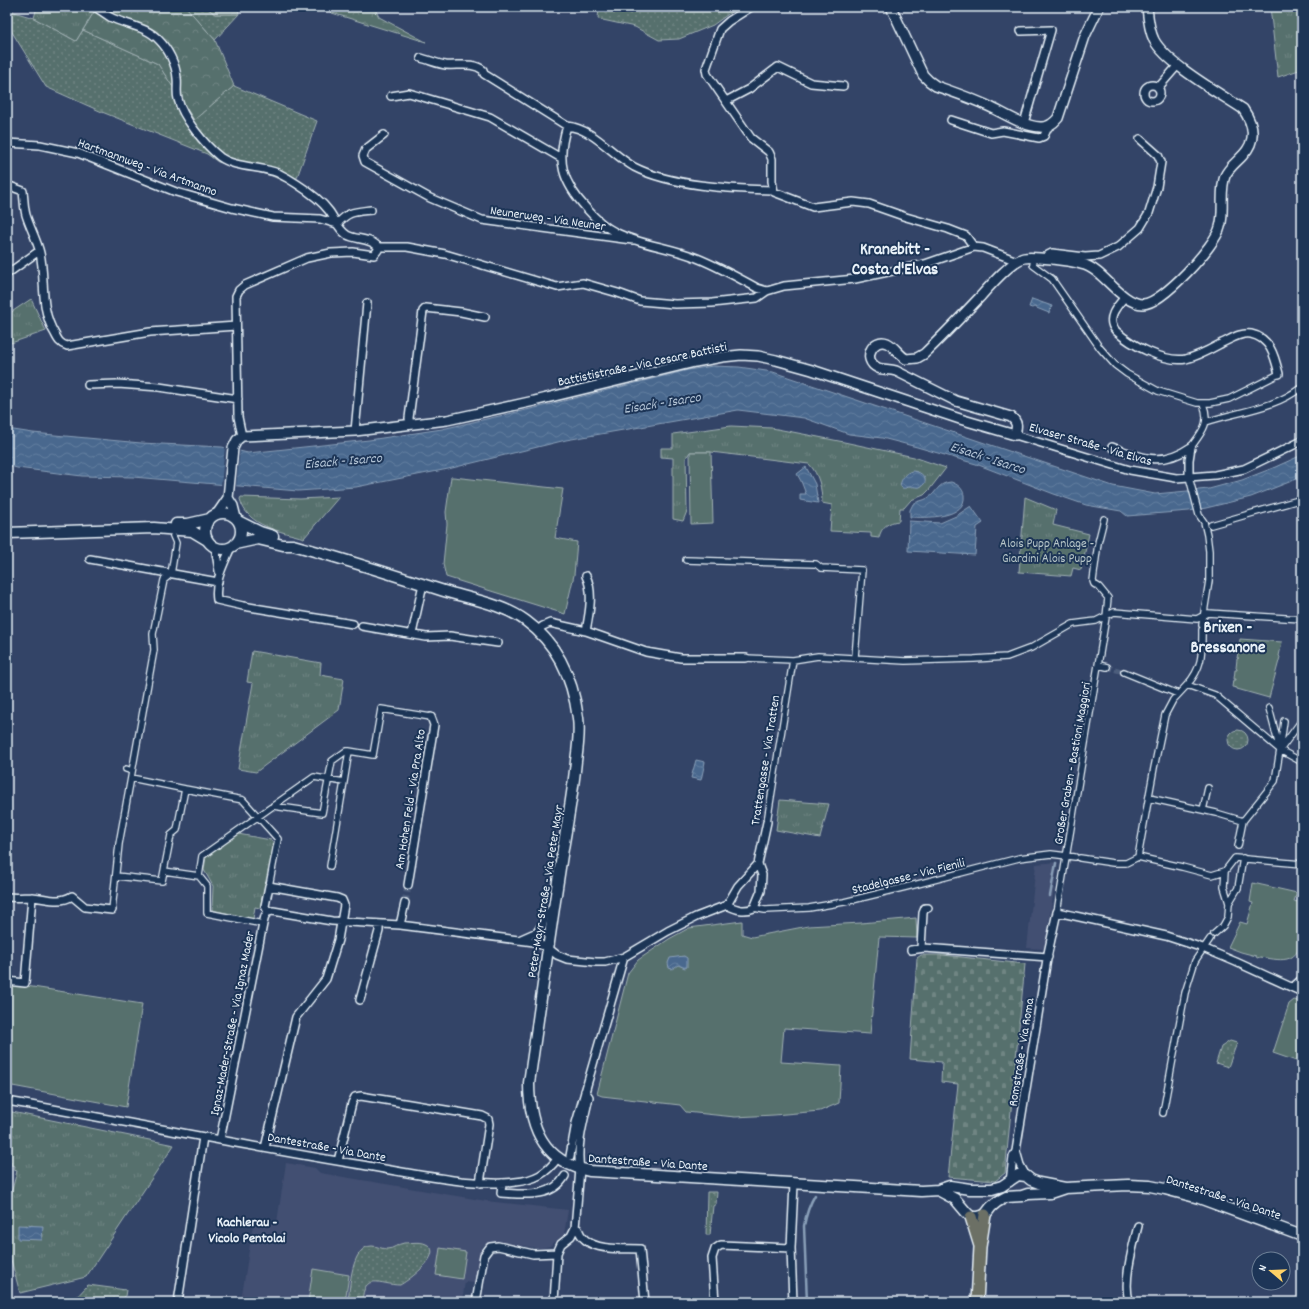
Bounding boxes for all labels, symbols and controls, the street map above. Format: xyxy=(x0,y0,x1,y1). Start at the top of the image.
street label: Hartmannweg - Via Artmanno xyxy=(75,134,220,202)
street label: Neunerweg - Via Neuner xyxy=(489,202,607,237)
district label: Kranebitt - Costa d'Elvas xyxy=(852,239,938,283)
street label: Battististraße - Via Cesare Battisti xyxy=(556,338,729,393)
water label: Eisack - Isarco xyxy=(622,388,703,420)
street label: Elvaser Straße - Via Elvas xyxy=(1027,419,1154,472)
water label: Eisack - Isarco xyxy=(947,437,1028,481)
water label: Eisack - Isarco xyxy=(304,449,384,475)
park label: Alois Pupp Anlage - Giardini Alois Pupp xyxy=(1000,535,1094,569)
district label: Brixen - Bressanone xyxy=(1191,617,1266,661)
street label: Großer Graben - Bastioni Maggiori xyxy=(1050,680,1097,846)
street label: Trattengasse - Via Tratten xyxy=(747,694,786,827)
street label: Am Hohen Feld - Via Pra Alto xyxy=(391,728,432,871)
street label: Peter-Mayr-Straße - Via Peter Mayr xyxy=(523,803,570,979)
street label: Stadelgasse - Via Fienili xyxy=(850,854,968,901)
street label: Ignaz-Mader-Straße - Via Ignaz Mader xyxy=(206,929,261,1117)
street label: Romstraße - Via Roma xyxy=(1005,996,1041,1108)
street label: Dantestraße - Via Dante xyxy=(266,1129,387,1168)
street label: Dantestraße - Via Dante xyxy=(587,1150,709,1177)
street label: Dantestraße - Via Dante xyxy=(1163,1171,1283,1226)
district label: Kachlerau - Vicolo Pentolai xyxy=(209,1213,286,1249)
north arrow xyxy=(1251,1251,1291,1291)
text: N xyxy=(1255,1263,1272,1274)

